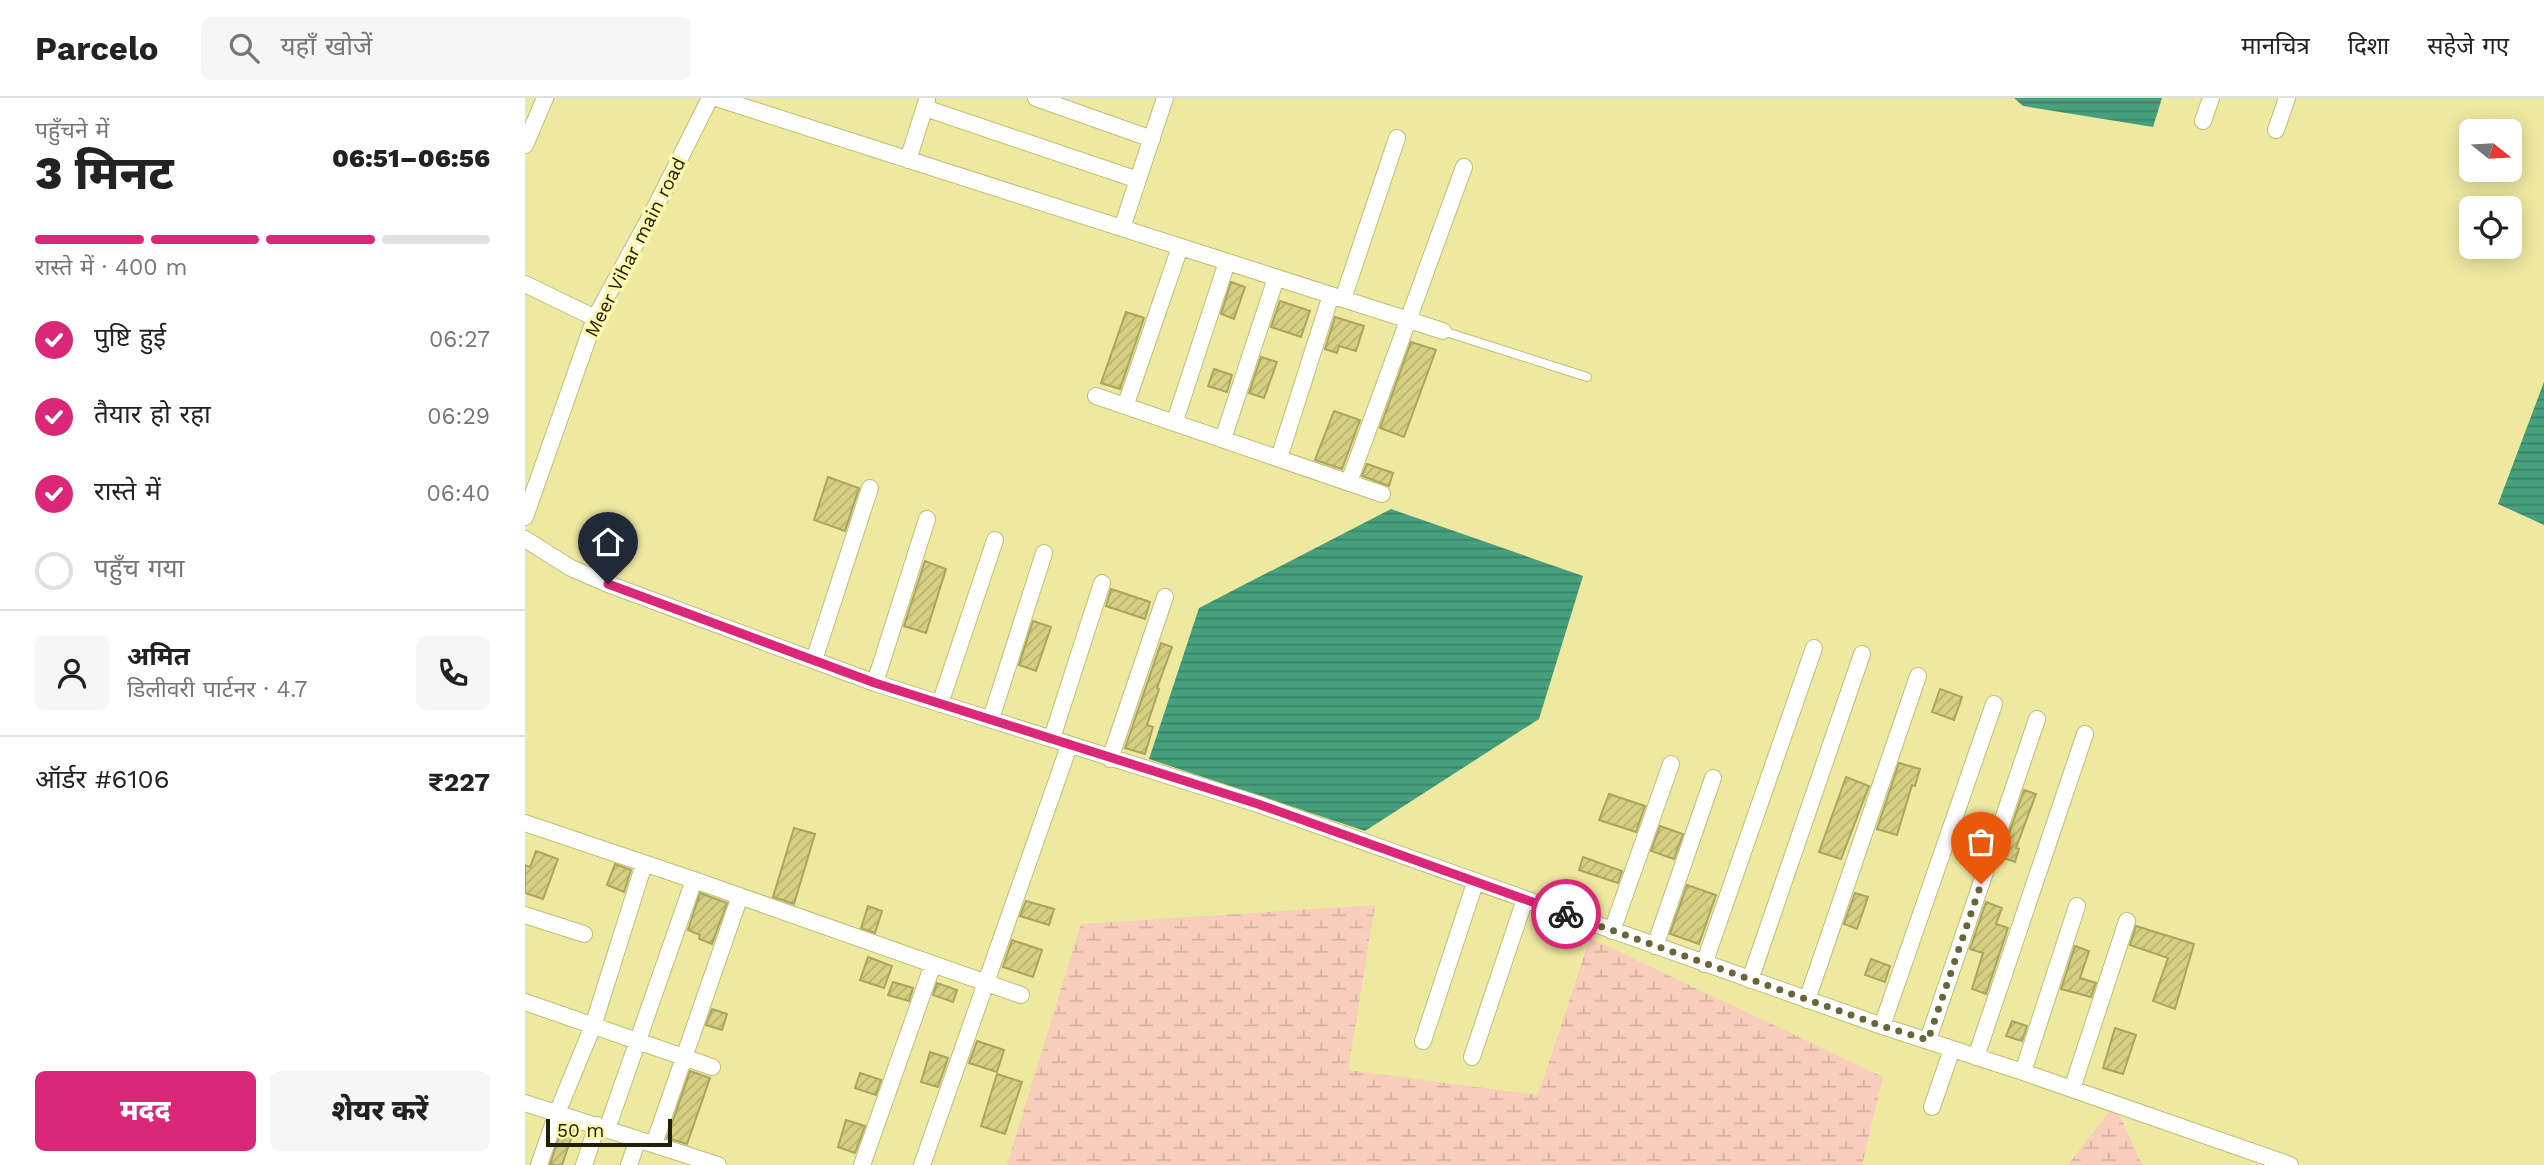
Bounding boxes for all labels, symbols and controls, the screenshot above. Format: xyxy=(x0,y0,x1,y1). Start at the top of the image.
search box xyxy=(201,17,691,80)
text: Parcelo xyxy=(35,29,159,68)
icon: search xyxy=(225,29,263,67)
text: यहाँ खोजें xyxy=(281,31,372,61)
text: मानचित्र xyxy=(2241,32,2310,60)
text: दिशा xyxy=(2348,32,2389,60)
text: सहेजे गए xyxy=(2427,32,2509,60)
text: पहुँचने में xyxy=(35,117,109,144)
north arrow xyxy=(2459,119,2522,182)
map controls xyxy=(2459,119,2522,259)
text: 06:51–06:56 xyxy=(332,143,490,173)
text: 3 मिनट xyxy=(35,146,174,200)
street label: Meer Vihar main road xyxy=(580,153,690,341)
button: locate xyxy=(2459,196,2522,259)
text: रास्ते में · 400 m xyxy=(35,254,187,281)
icon: check xyxy=(35,321,73,359)
text: पुष्टि हुई xyxy=(94,322,166,352)
text: 06:27 xyxy=(429,326,490,353)
icon: check xyxy=(35,398,73,436)
text: तैयार हो रहा xyxy=(94,399,211,429)
text: 06:29 xyxy=(427,403,490,430)
icon: check xyxy=(35,475,73,513)
text: रास्ते में xyxy=(94,476,161,506)
text: 06:40 xyxy=(427,480,490,507)
pin xyxy=(578,512,638,584)
icon: home xyxy=(589,523,627,561)
text: पहुँच गया xyxy=(94,553,184,583)
button: person xyxy=(35,636,109,710)
button: phone xyxy=(416,636,490,710)
text: अमित xyxy=(127,641,190,671)
text: डिलीवरी पार्टनर · 4.7 xyxy=(127,676,307,703)
text: ऑर्डर #6106 xyxy=(35,764,170,794)
text: ₹227 xyxy=(428,767,490,797)
pin xyxy=(1951,812,2011,884)
icon: bag xyxy=(1962,823,2000,861)
courier xyxy=(1531,879,1601,949)
icon: bike xyxy=(1547,895,1585,933)
button: मदद xyxy=(35,1071,256,1151)
button: शेयर करें xyxy=(270,1071,490,1151)
scale bar xyxy=(546,1116,672,1148)
text: 50 m xyxy=(557,1119,604,1142)

